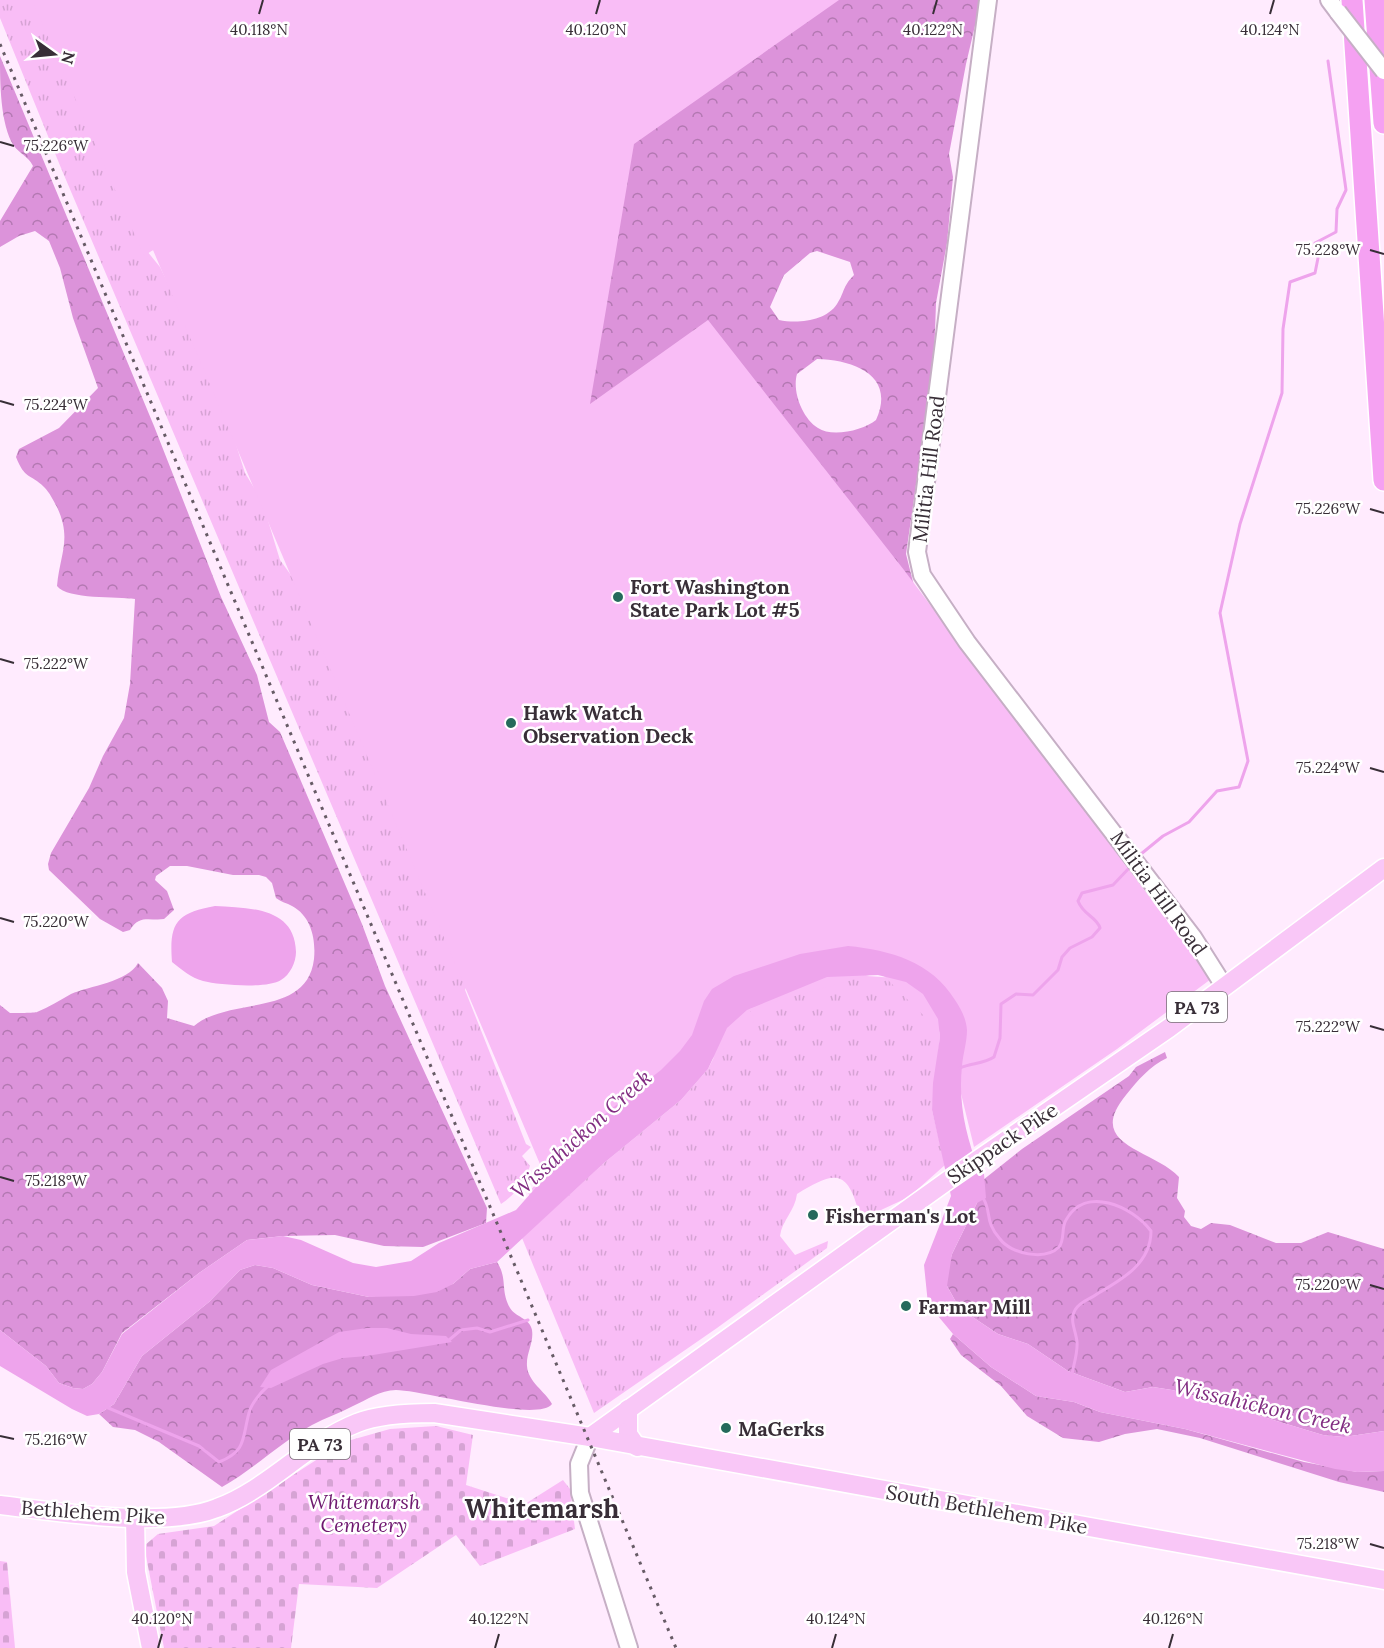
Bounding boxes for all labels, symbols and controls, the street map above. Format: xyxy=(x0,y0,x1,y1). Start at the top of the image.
text: 40.118°N xyxy=(230,20,288,39)
text: 40.120°N xyxy=(565,20,627,39)
text: 40.122°N xyxy=(903,20,963,39)
text: 40.124°N xyxy=(1240,20,1300,39)
north arrow xyxy=(24,24,84,84)
text: N xyxy=(57,49,80,66)
text: 75.226°W xyxy=(24,136,89,155)
text: 75.228°W xyxy=(1296,240,1361,259)
street label: Militia Hill Road xyxy=(907,394,949,544)
text: 75.224°W xyxy=(24,395,89,414)
text: 75.226°W xyxy=(1296,499,1361,518)
place label: Fort Washington State Park Lot #5 xyxy=(630,574,800,622)
marker: Fort Washington State Park Lot #5 xyxy=(611,590,625,604)
text: 75.222°W xyxy=(24,654,89,673)
place label: Hawk Watch Observation Deck xyxy=(523,700,693,748)
marker: Hawk Watch Observation Deck xyxy=(504,716,518,730)
text: 75.224°W xyxy=(1296,758,1361,777)
street label: Militia Hill Road xyxy=(1105,826,1213,960)
text: 75.220°W xyxy=(23,912,90,931)
road number: PA 73 xyxy=(1167,992,1227,1022)
text: 75.222°W xyxy=(1296,1017,1361,1036)
water label: Wissahickon Creek xyxy=(505,1063,657,1204)
street label: Skippack Pike xyxy=(942,1097,1062,1189)
text: 75.218°W xyxy=(25,1171,88,1190)
place label: Fisherman's Lot xyxy=(825,1203,977,1228)
marker: Fisherman's Lot xyxy=(806,1208,820,1222)
text: 75.220°W xyxy=(1295,1275,1362,1294)
place label: Farmar Mill xyxy=(918,1294,1031,1319)
marker: Farmar Mill xyxy=(899,1299,913,1313)
water label: Wissahickon Creek xyxy=(1172,1373,1354,1439)
place label: MaGerks xyxy=(738,1416,825,1441)
marker: MaGerks xyxy=(719,1421,733,1435)
road number: PA 73 xyxy=(290,1429,350,1459)
text: 75.216°W xyxy=(25,1430,88,1449)
street label: South Bethlehem Pike xyxy=(884,1479,1090,1539)
park label: Whitemarsh Cemetery xyxy=(308,1489,421,1537)
district label: Whitemarsh xyxy=(464,1492,620,1525)
street label: Bethlehem Pike xyxy=(20,1494,166,1530)
text: 75.218°W xyxy=(1297,1534,1360,1553)
text: 40.120°N xyxy=(131,1609,193,1628)
text: 40.122°N xyxy=(469,1609,529,1628)
text: 40.124°N xyxy=(806,1609,866,1628)
text: 40.126°N xyxy=(1143,1609,1203,1628)

